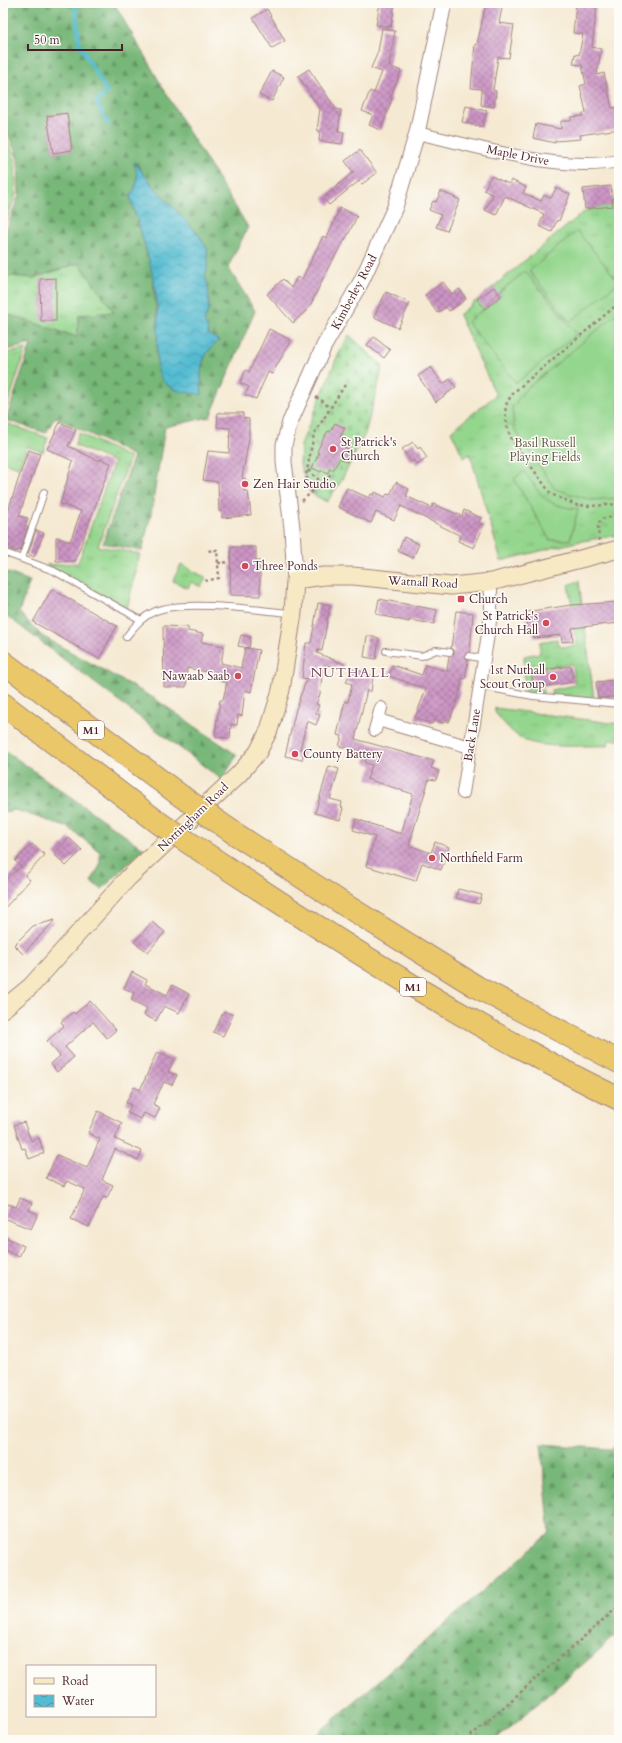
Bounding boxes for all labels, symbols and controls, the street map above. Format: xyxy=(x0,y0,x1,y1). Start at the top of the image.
scale bar xyxy=(28,26,122,52)
text: 50 m xyxy=(34,32,61,48)
street label: Maple Drive xyxy=(485,141,551,169)
street label: Kimberley Road xyxy=(327,251,381,332)
place label: St Patrick's Church xyxy=(341,434,396,464)
park label: Basil Russell Playing Fields xyxy=(510,435,580,465)
marker: St Patrick's Church xyxy=(328,444,338,454)
place label: Zen Hair Studio xyxy=(253,476,336,492)
marker: Zen Hair Studio xyxy=(240,479,250,489)
place label: Three Ponds xyxy=(253,558,318,574)
marker: Three Ponds xyxy=(240,561,250,571)
street label: Watnall Road xyxy=(387,572,459,592)
place label: Church xyxy=(469,591,508,607)
marker: Church xyxy=(456,594,466,604)
place label: St Patrick's Church Hall xyxy=(475,608,538,638)
marker: St Patrick's Church Hall xyxy=(541,618,551,628)
place label: 1st Nuthall Scout Group xyxy=(480,662,545,692)
district label: NUTHALL xyxy=(310,663,390,682)
place label: Nawaab Saab xyxy=(162,668,230,684)
marker: Nawaab Saab xyxy=(233,671,243,681)
marker: 1st Nuthall Scout Group xyxy=(548,672,558,682)
street label: Back Lane xyxy=(460,707,484,763)
road number: M1 xyxy=(78,721,104,739)
place label: County Battery xyxy=(303,746,383,762)
marker: County Battery xyxy=(290,749,300,759)
street label: Nottingham Road xyxy=(154,779,232,855)
place label: Northfield Farm xyxy=(440,850,524,866)
marker: Northfield Farm xyxy=(427,853,437,863)
road number: M1 xyxy=(400,978,426,996)
legend xyxy=(26,1665,156,1717)
text: Road xyxy=(62,1673,89,1689)
text: Water xyxy=(61,1693,95,1709)

